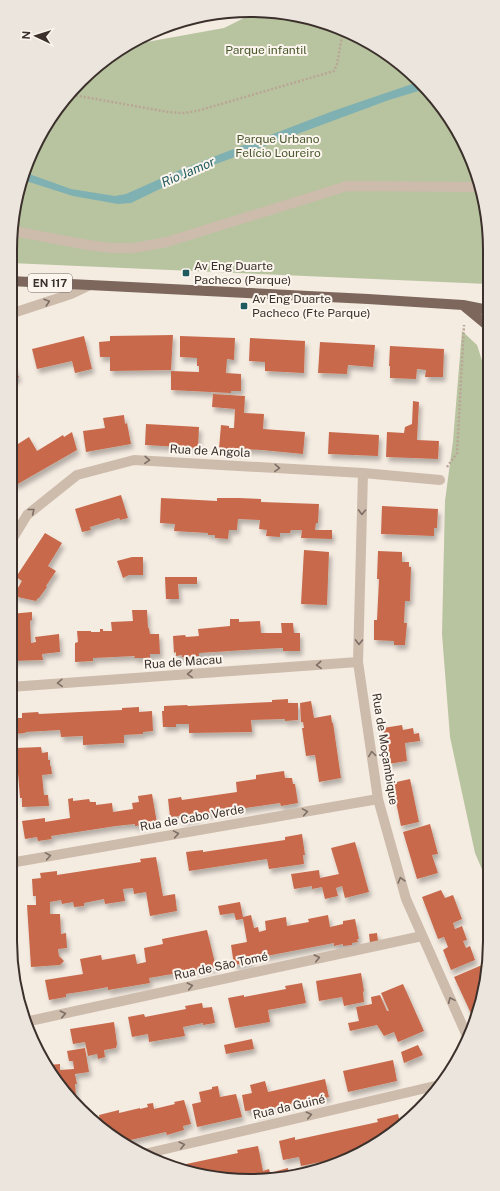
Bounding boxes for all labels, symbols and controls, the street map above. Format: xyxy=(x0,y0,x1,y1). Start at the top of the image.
north arrow xyxy=(16,16,56,56)
text: N xyxy=(20,31,32,40)
park label: Parque infantil xyxy=(225,43,307,57)
park label: Parque Urbano Felício Loureiro xyxy=(235,132,321,160)
water label: Rio Jamor xyxy=(159,154,217,190)
place label: Av Eng Duarte Pacheco (Parque) xyxy=(194,259,291,287)
marker: Av Eng Duarte Pacheco (Parque) xyxy=(181,268,191,278)
road number: EN 117 xyxy=(28,274,72,292)
place label: Av Eng Duarte Pacheco (Fte Parque) xyxy=(252,292,371,320)
one-way arrow xyxy=(43,298,50,306)
marker: Av Eng Duarte Pacheco (Fte Parque) xyxy=(239,301,249,311)
street label: Rua de Angola xyxy=(169,442,251,460)
one-way arrow xyxy=(144,456,150,465)
one-way arrow xyxy=(274,464,280,473)
one-way arrow xyxy=(27,509,35,516)
one-way arrow xyxy=(358,509,366,515)
one-way arrow xyxy=(354,639,363,645)
street label: Rua de Macau xyxy=(143,652,223,672)
one-way arrow xyxy=(316,660,322,669)
one-way arrow xyxy=(187,670,193,679)
one-way arrow xyxy=(57,679,63,688)
street label: Rua de Moçambique xyxy=(369,692,401,806)
one-way arrow xyxy=(368,751,376,757)
street label: Rua de Cabo Verde xyxy=(139,802,245,834)
one-way arrow xyxy=(301,808,308,816)
one-way arrow xyxy=(173,830,180,839)
one-way arrow xyxy=(45,853,52,861)
one-way arrow xyxy=(397,877,406,884)
street label: Rua de São Tomé xyxy=(173,949,269,983)
one-way arrow xyxy=(314,955,320,963)
one-way arrow xyxy=(187,982,193,990)
one-way arrow xyxy=(448,997,456,1005)
one-way arrow xyxy=(60,1010,66,1018)
street label: Rua da Guiné xyxy=(252,1092,327,1122)
one-way arrow xyxy=(306,1112,312,1120)
one-way arrow xyxy=(179,1142,186,1150)

